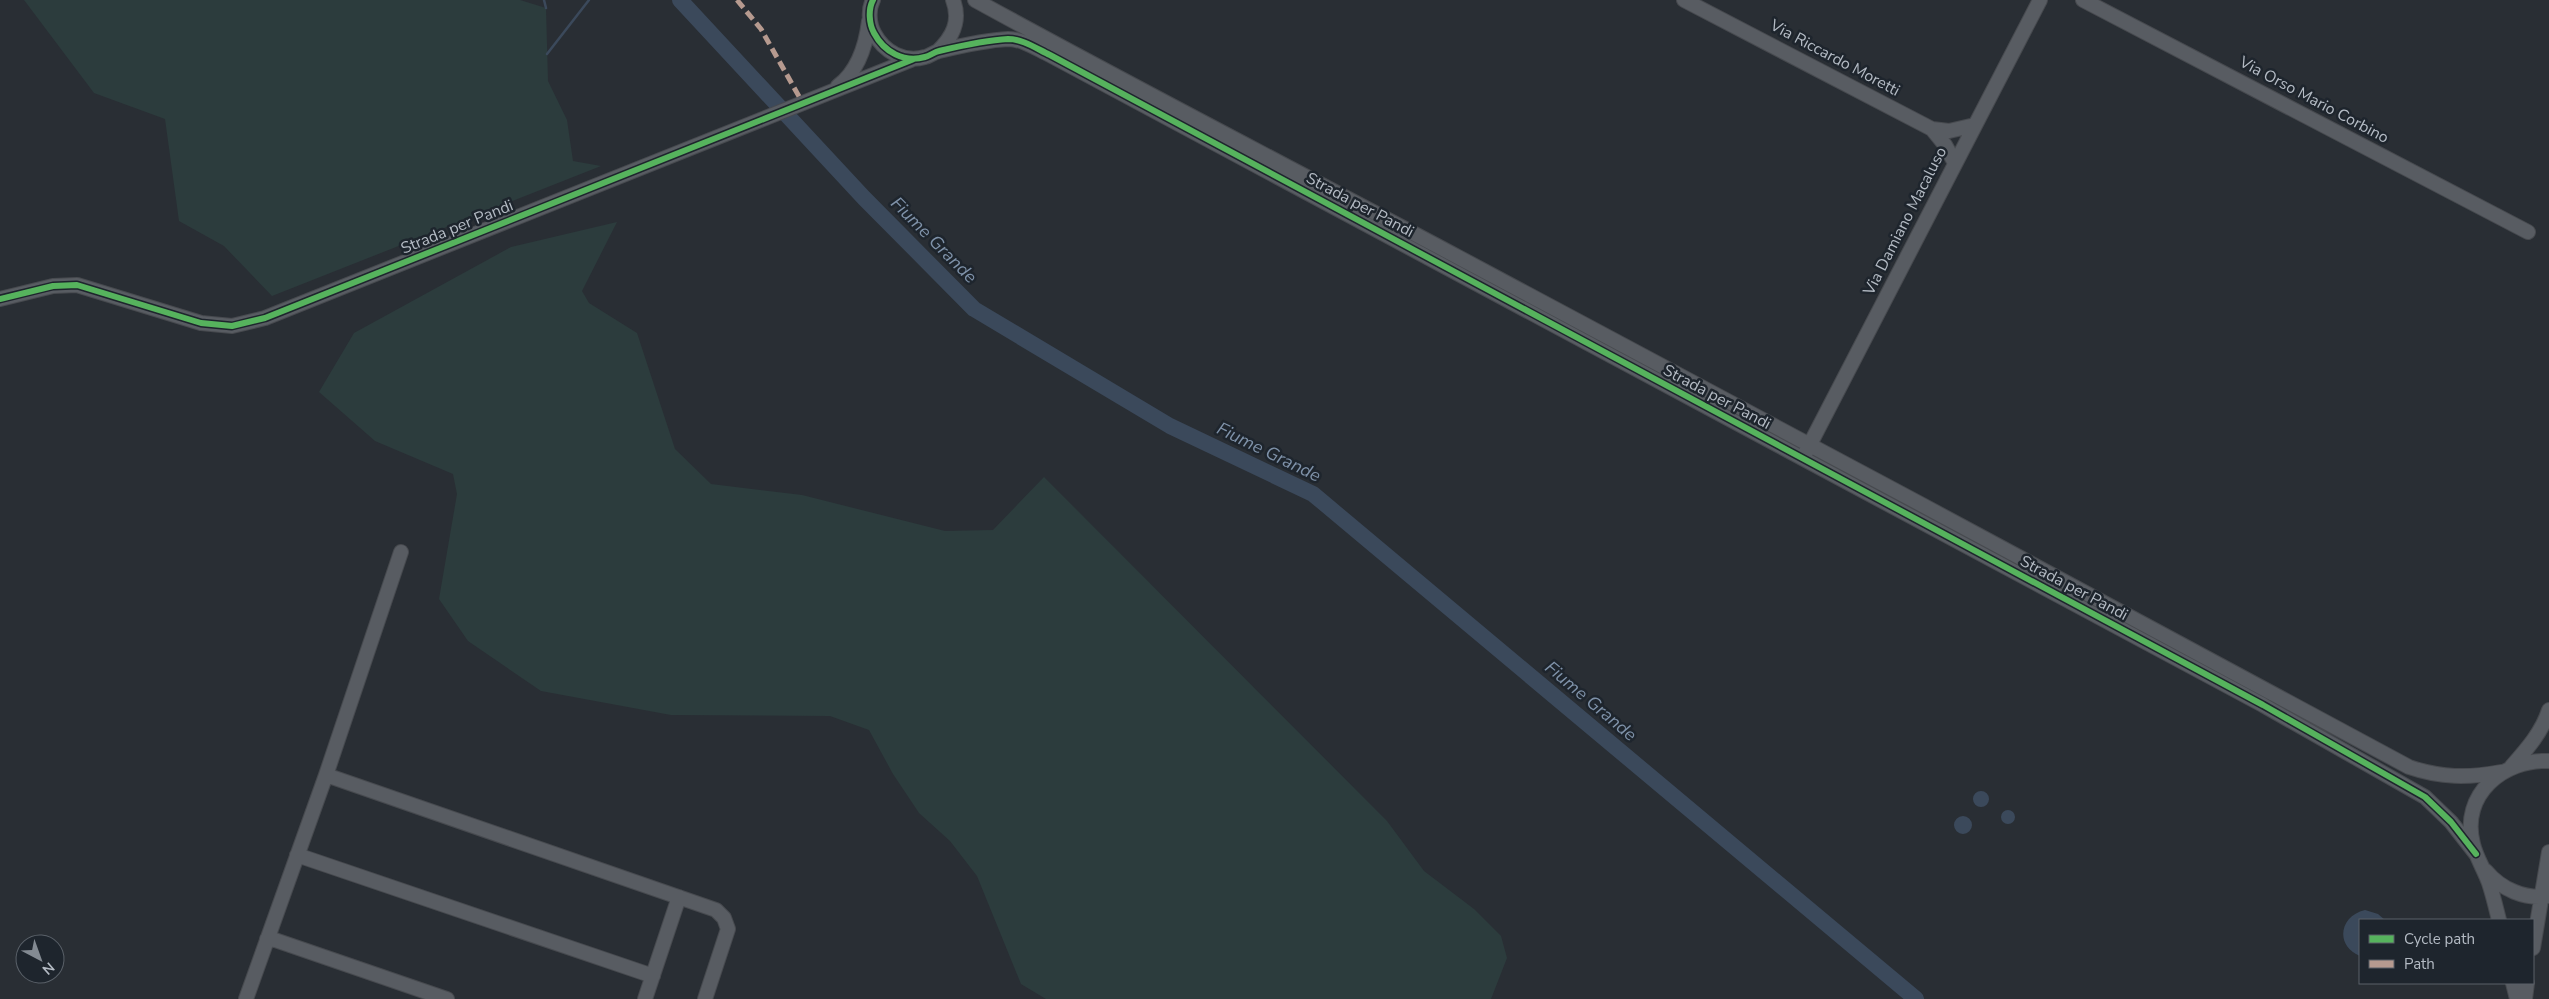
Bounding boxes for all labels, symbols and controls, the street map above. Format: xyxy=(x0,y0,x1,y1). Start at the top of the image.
street label: Via Riccardo Moretti xyxy=(1765,14,1904,102)
street label: Via Orso Mario Corbino xyxy=(2234,51,2393,149)
street label: Via Damiano Macaluso xyxy=(1858,143,1952,300)
street label: Strada per Pandi xyxy=(1302,167,1418,243)
water label: Fiume Grande xyxy=(886,192,983,289)
street label: Strada per Pandi xyxy=(397,194,517,260)
street label: Strada per Pandi xyxy=(1659,359,1775,435)
water label: Fiume Grande xyxy=(1213,416,1325,488)
street label: Strada per Pandi xyxy=(2016,550,2132,626)
water label: Fiume Grande xyxy=(1540,655,1642,747)
legend xyxy=(2359,919,2534,984)
text: Cycle path xyxy=(2404,929,2475,949)
north arrow xyxy=(15,934,65,984)
text: Path xyxy=(2404,954,2435,974)
text: N xyxy=(38,958,58,979)

